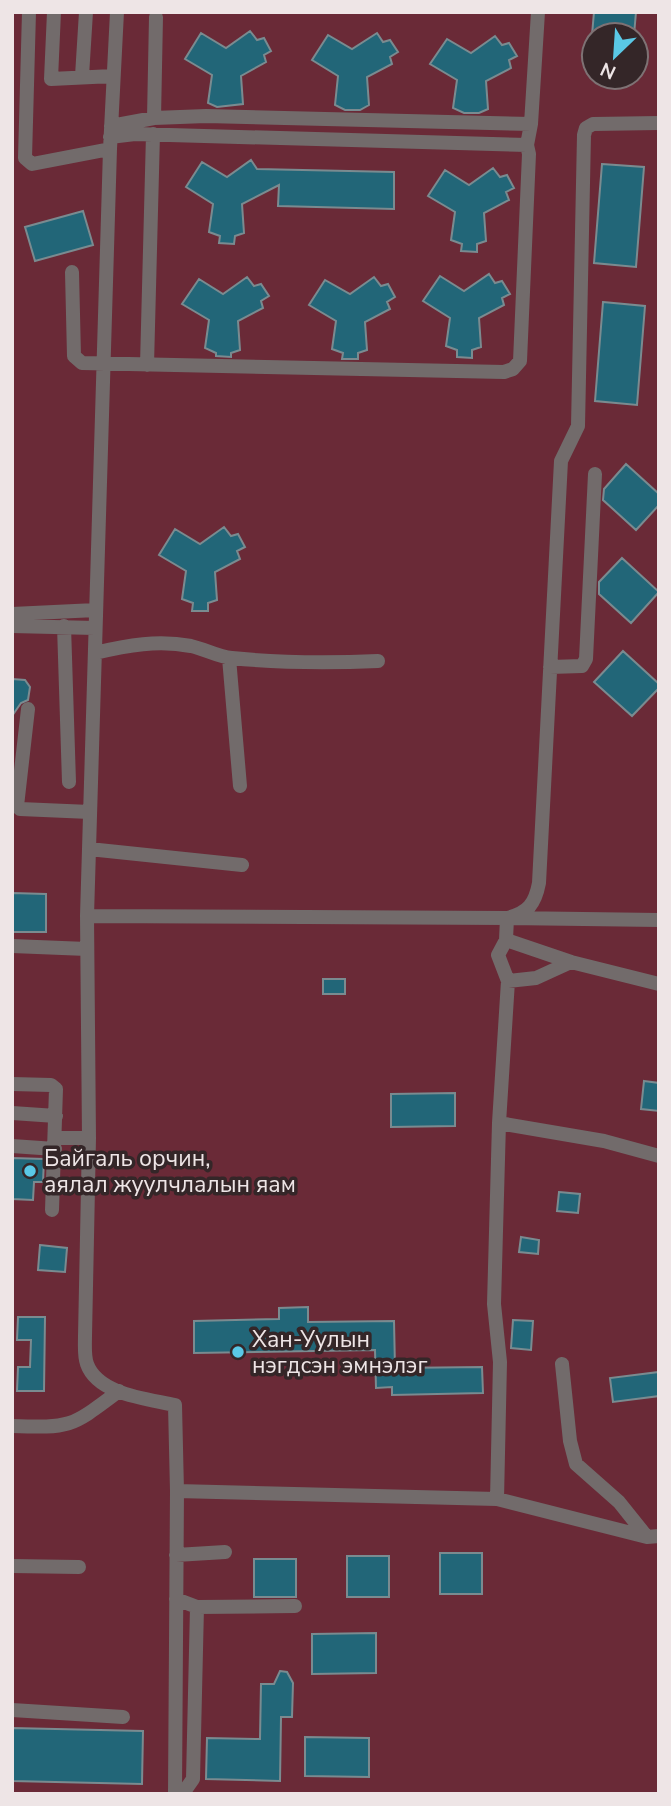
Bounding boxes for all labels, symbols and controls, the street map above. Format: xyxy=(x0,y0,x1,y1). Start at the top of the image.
north arrow xyxy=(580,21,650,91)
text: N xyxy=(596,56,620,85)
place label: Байгаль орчин, аялал жуулчлалын яам xyxy=(44,1143,296,1200)
marker: Байгаль орчин, аялал жуулчлалын яам xyxy=(22,1163,38,1179)
place label: Хан-Уулын нэгдсэн эмнэлэг xyxy=(252,1324,427,1381)
marker: Хан-Уулын нэгдсэн эмнэлэг xyxy=(230,1344,246,1360)

